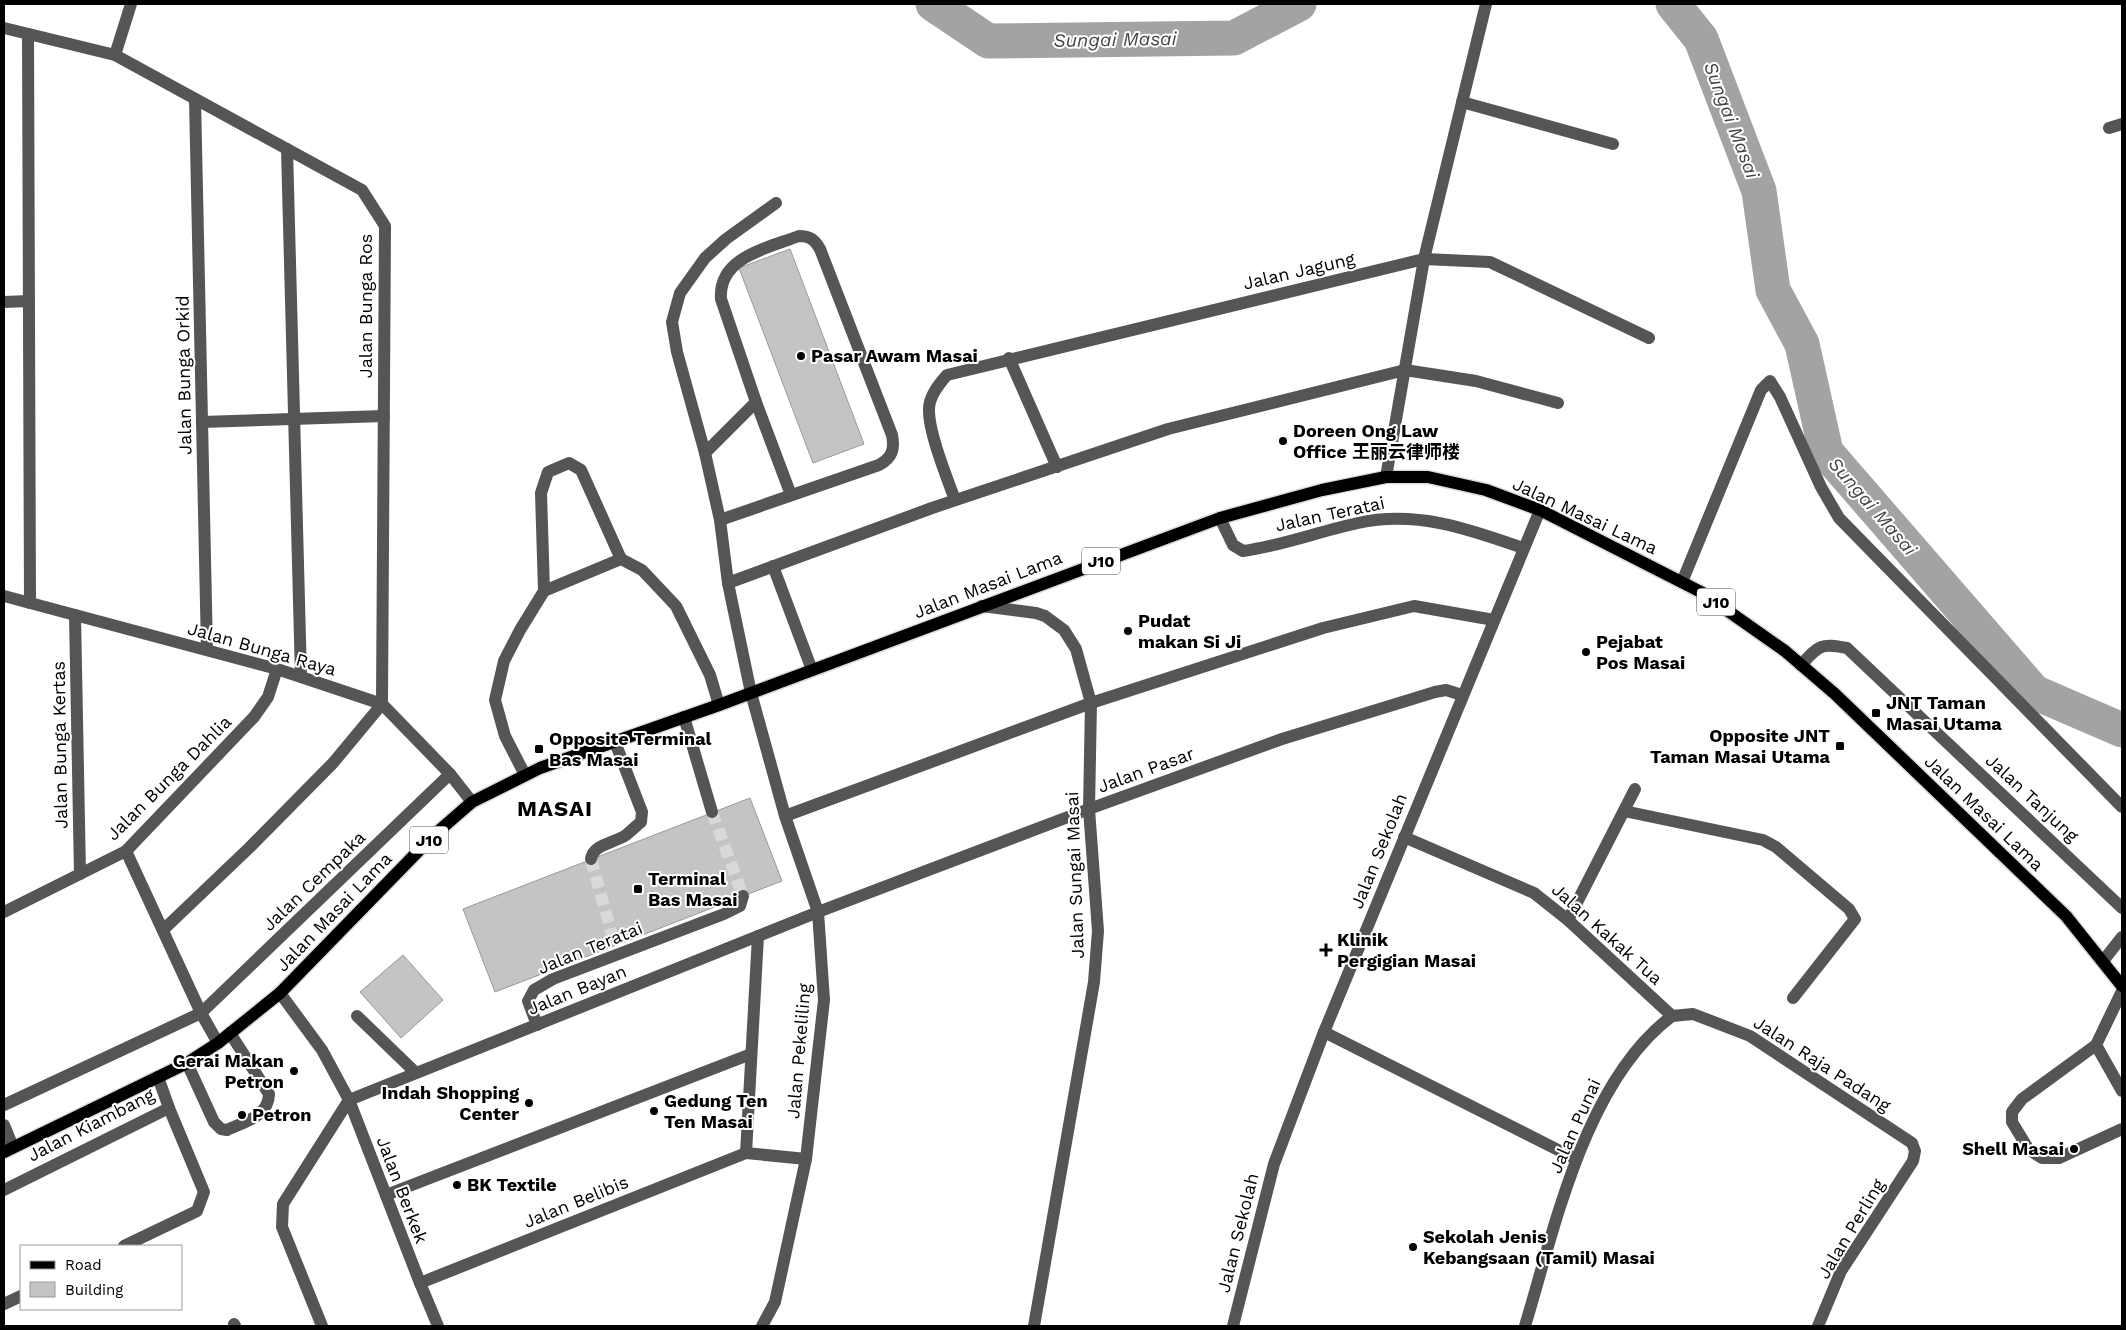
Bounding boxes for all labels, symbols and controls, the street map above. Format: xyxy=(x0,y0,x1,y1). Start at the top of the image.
water label: Sungai Masai xyxy=(1053,27,1178,52)
water label: Sungai Masai xyxy=(1699,59,1765,183)
street label: Jalan Bunga Ros xyxy=(355,234,376,378)
street label: Jalan Jagung xyxy=(1241,247,1357,294)
street label: Jalan Bunga Orkid xyxy=(172,295,195,455)
place label: Pasar Awam Masai xyxy=(811,345,978,366)
marker: Pasar Awam Masai xyxy=(795,350,807,362)
place label: Doreen Ong Law Office 王丽云律师楼 xyxy=(1293,420,1460,462)
marker: Doreen Ong Law Office 王丽云律师楼 xyxy=(1277,435,1289,447)
water label: Sungai Masai xyxy=(1824,452,1922,561)
street label: Jalan Masai Lama xyxy=(1509,473,1661,558)
street label: Jalan Teratai xyxy=(1273,492,1386,535)
street label: Jalan Masai Lama xyxy=(911,547,1065,623)
road number: J10 xyxy=(1082,548,1120,574)
road number: J10 xyxy=(1697,588,1735,616)
place label: Pudat makan Si Ji xyxy=(1138,610,1241,652)
street label: Jalan Bunga Raya xyxy=(186,617,339,680)
marker: Pudat makan Si Ji xyxy=(1122,625,1134,637)
place label: Pejabat Pos Masai xyxy=(1596,631,1685,673)
marker: Pejabat Pos Masai xyxy=(1580,646,1592,658)
street label: Jalan Bunga Kertas xyxy=(48,661,71,829)
place label: JNT Taman Masai Utama xyxy=(1886,692,2002,734)
marker: JNT Taman Masai Utama xyxy=(1870,707,1882,719)
street label: Jalan Bunga Dahlia xyxy=(102,711,235,844)
place label: Opposite JNT Taman Masai Utama xyxy=(1650,725,1831,767)
place label: Opposite Terminal Bas Masai xyxy=(549,728,712,770)
marker: Opposite JNT Taman Masai Utama xyxy=(1834,740,1846,752)
street label: Jalan Pasar xyxy=(1095,742,1197,797)
marker: Opposite Terminal Bas Masai xyxy=(533,743,545,755)
street label: Jalan Tanjung xyxy=(1981,749,2084,846)
street label: Jalan Masai Lama xyxy=(1920,750,2048,875)
street label: Jalan Sekolah xyxy=(1346,790,1411,912)
street label: Jalan Sungai Masai xyxy=(1061,791,1088,959)
district label: MASAI xyxy=(517,796,593,821)
street label: Jalan Cempaka xyxy=(258,826,369,935)
road number: J10 xyxy=(410,826,448,854)
street label: Jalan Masai Lama xyxy=(271,848,396,976)
place label: Terminal Bas Masai xyxy=(648,868,738,910)
street label: Jalan Kakak Tua xyxy=(1548,879,1667,989)
marker: Terminal Bas Masai xyxy=(632,883,644,895)
street label: Jalan Teratai xyxy=(534,917,645,978)
place label: Klinik Pergigian Masai xyxy=(1337,929,1476,971)
marker: Klinik Pergigian Masai xyxy=(1319,943,1333,957)
street label: Jalan Bayan xyxy=(524,960,629,1019)
street label: Jalan Pekeliling xyxy=(782,982,815,1120)
street label: Jalan Raja Padang xyxy=(1750,1011,1895,1116)
place label: Gerai Makan Petron xyxy=(173,1050,284,1092)
marker: Gerai Makan Petron xyxy=(288,1065,300,1077)
street label: Jalan Punai xyxy=(1544,1075,1605,1176)
place label: Indah Shopping Center xyxy=(382,1082,520,1124)
street label: Jalan Kiambang xyxy=(24,1083,158,1166)
place label: Gedung Ten Ten Masai xyxy=(664,1090,768,1132)
marker: Indah Shopping Center xyxy=(523,1097,535,1109)
place label: Petron xyxy=(252,1104,312,1125)
marker: Gedung Ten Ten Masai xyxy=(648,1105,660,1117)
marker: Petron xyxy=(236,1109,248,1121)
street label: Jalan Berkek xyxy=(372,1133,433,1246)
place label: Shell Masai xyxy=(1962,1138,2064,1159)
marker: Shell Masai xyxy=(2068,1143,2080,1155)
street label: Jalan Belibis xyxy=(520,1171,631,1232)
street label: Jalan Sekolah xyxy=(1213,1171,1263,1295)
place label: BK Textile xyxy=(467,1174,557,1195)
street label: Jalan Perling xyxy=(1813,1175,1889,1282)
marker: BK Textile xyxy=(451,1179,463,1191)
place label: Sekolah Jenis Kebangsaan (Tamil) Masai xyxy=(1423,1226,1655,1268)
marker: Sekolah Jenis Kebangsaan (Tamil) Masai xyxy=(1407,1241,1419,1253)
legend xyxy=(20,1245,182,1310)
text: Road xyxy=(65,1256,102,1274)
text: Building xyxy=(65,1281,123,1299)

